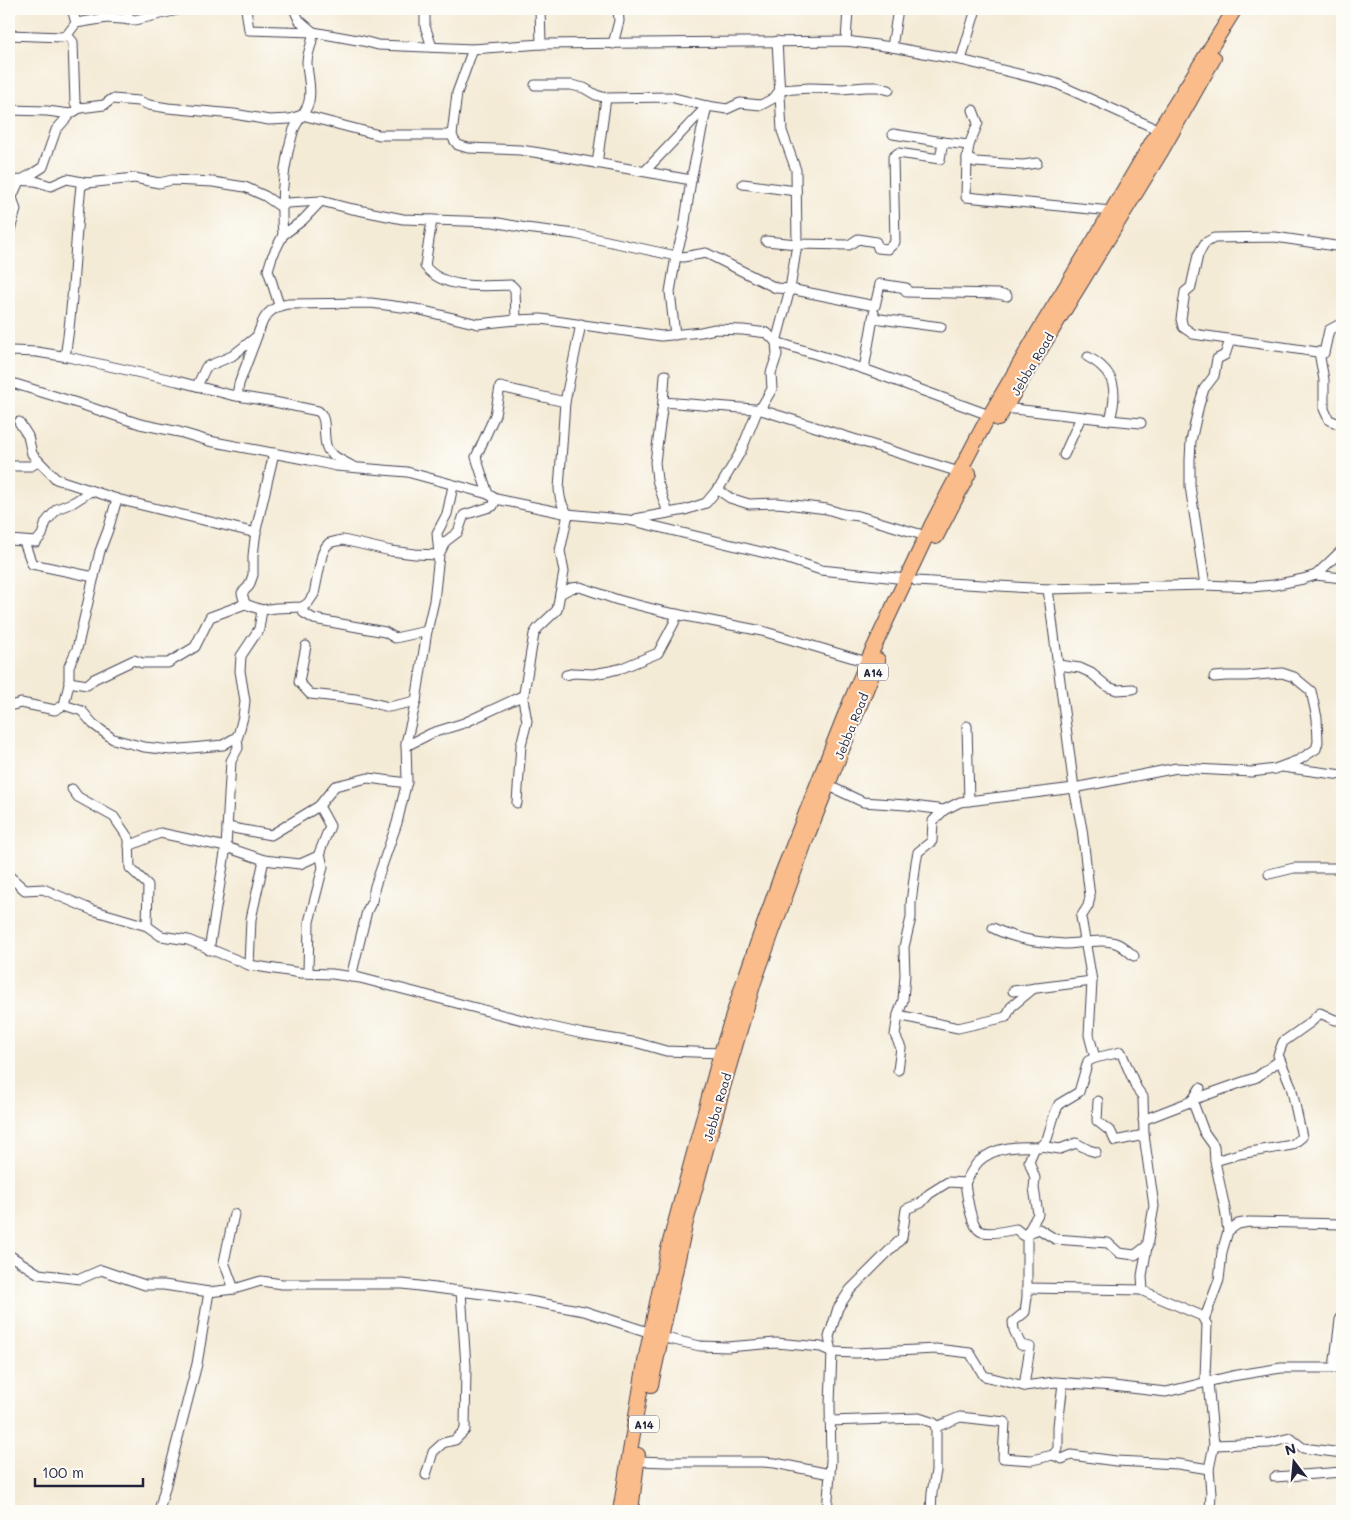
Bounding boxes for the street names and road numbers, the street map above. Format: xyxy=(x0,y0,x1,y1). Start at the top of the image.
street label: Jebba Road xyxy=(1007,329,1057,398)
road number: A14 xyxy=(858,664,888,680)
street label: Jebba Road xyxy=(830,690,872,762)
street label: Jebba Road xyxy=(700,1071,735,1143)
road number: A14 xyxy=(629,1416,659,1432)

